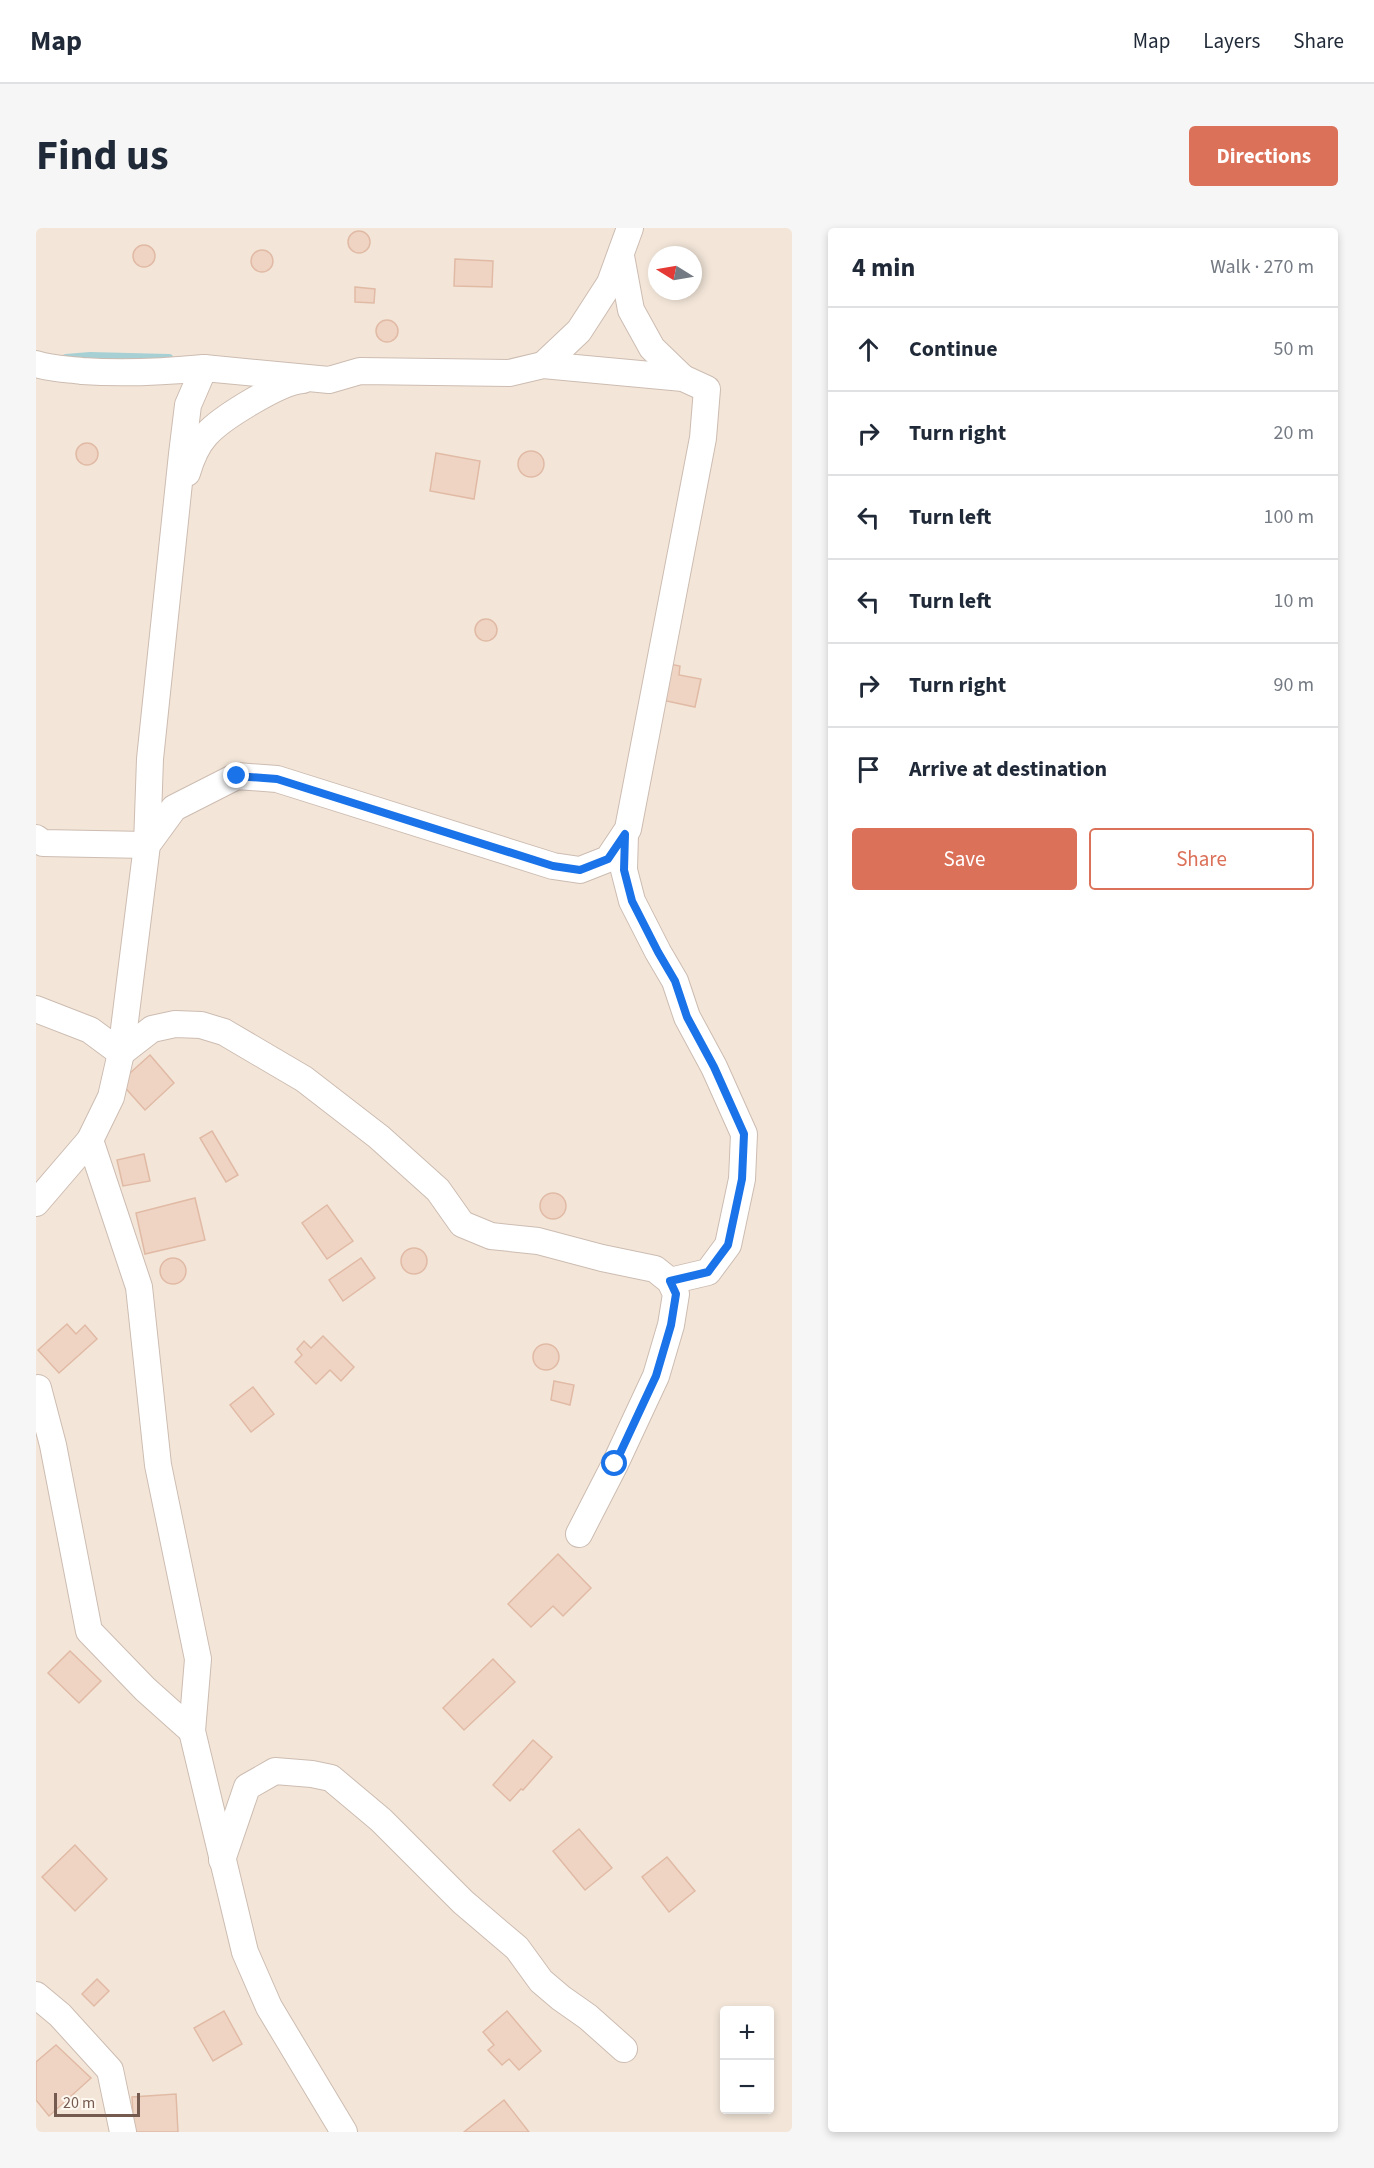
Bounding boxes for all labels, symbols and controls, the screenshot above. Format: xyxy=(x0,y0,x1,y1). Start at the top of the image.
text: Map xyxy=(30,21,82,61)
text: Map xyxy=(1133,26,1170,56)
text: Layers xyxy=(1203,26,1260,56)
text: Share xyxy=(1293,26,1344,56)
text: Find us xyxy=(36,126,169,186)
button: Directions xyxy=(1189,126,1338,186)
north arrow xyxy=(648,246,702,300)
text: 4 min xyxy=(852,249,915,286)
text: Walk · 270 m xyxy=(1210,253,1314,281)
icon: ahead xyxy=(852,333,885,366)
text: Continue xyxy=(909,333,998,365)
text: 50 m xyxy=(1274,335,1314,363)
icon: right xyxy=(852,417,885,450)
text: Turn right xyxy=(909,417,1006,449)
text: 20 m xyxy=(1274,419,1314,447)
icon: left xyxy=(852,501,885,534)
text: Turn left xyxy=(909,501,991,533)
text: 100 m xyxy=(1264,503,1314,531)
icon: left xyxy=(852,585,885,618)
text: Turn left xyxy=(909,585,991,617)
text: 10 m xyxy=(1274,587,1314,615)
icon: right xyxy=(852,669,885,702)
text: Turn right xyxy=(909,669,1006,701)
text: 90 m xyxy=(1274,671,1314,699)
icon: arrive xyxy=(852,753,885,786)
text: Arrive at destination xyxy=(909,753,1107,785)
route end xyxy=(223,762,249,788)
button: Save xyxy=(852,828,1077,890)
button: Share xyxy=(1089,828,1314,890)
route start xyxy=(601,1450,627,1476)
map controls xyxy=(720,2006,774,2114)
button: + xyxy=(720,2006,774,2060)
button: − xyxy=(720,2060,774,2114)
scale bar xyxy=(54,2090,140,2118)
text: 20 m xyxy=(63,2092,95,2114)

